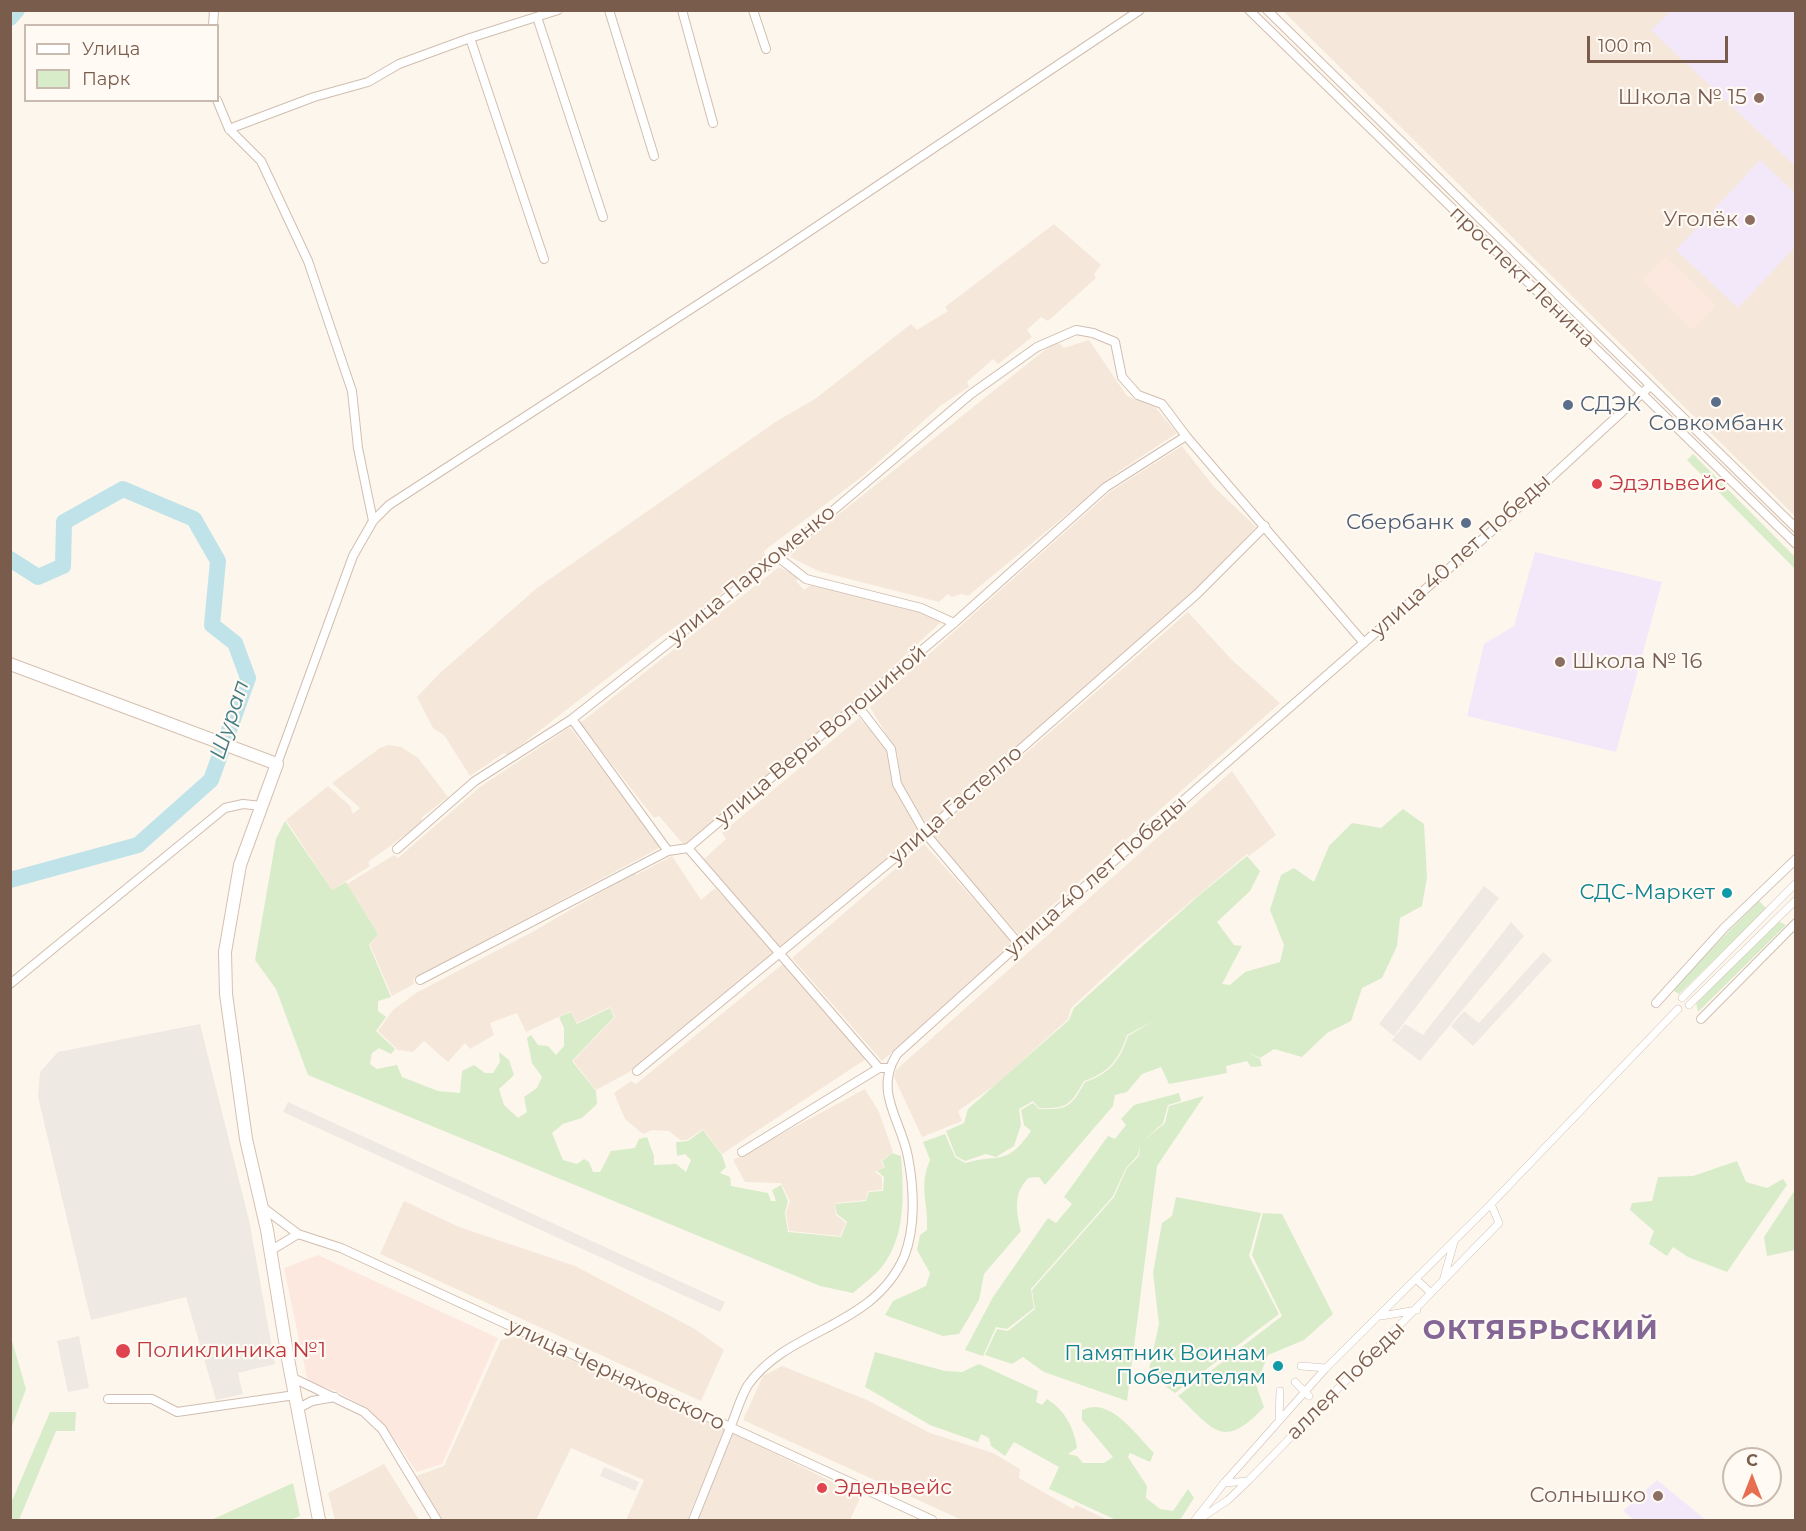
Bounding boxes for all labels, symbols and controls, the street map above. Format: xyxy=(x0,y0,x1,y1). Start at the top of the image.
legend xyxy=(24,24,219,102)
scale bar xyxy=(1590,24,1731,62)
text: 100 m xyxy=(1598,35,1652,57)
text: Улица xyxy=(82,38,140,60)
text: Парк xyxy=(82,68,130,90)
place label: Школа № 15 xyxy=(1618,85,1747,111)
marker: Школа № 15 xyxy=(1752,91,1766,105)
street label: проспект Ленина xyxy=(1444,201,1600,353)
place label: Уголёк xyxy=(1663,207,1738,233)
marker: Уголёк xyxy=(1743,213,1757,227)
place label: СДЭК xyxy=(1580,392,1641,418)
marker: Совкомбанк xyxy=(1709,395,1723,409)
marker: СДЭК xyxy=(1561,398,1575,412)
place label: Совкомбанк xyxy=(1649,411,1783,437)
street label: улица 40 лет Победы xyxy=(1366,469,1556,643)
place label: Эдэльвейс xyxy=(1609,471,1726,497)
marker: Эдэльвейс xyxy=(1590,477,1604,491)
street label: улица Пархоменко xyxy=(663,500,841,650)
place label: Сбербанк xyxy=(1346,510,1454,536)
marker: Сбербанк xyxy=(1459,516,1473,530)
street label: улица Веры Волошиной xyxy=(710,640,932,832)
place label: Школа № 16 xyxy=(1572,649,1702,675)
marker: Школа № 16 xyxy=(1553,655,1567,669)
water label: Шурап xyxy=(205,677,255,763)
street label: улица Гастелло xyxy=(884,740,1028,870)
street label: улица 40 лет Победы xyxy=(1000,791,1192,963)
place label: СДС-Маркет xyxy=(1579,880,1715,906)
marker: СДС-Маркет xyxy=(1720,886,1734,900)
street label: улица Черняховского xyxy=(503,1313,729,1437)
district label: ОКТЯБРЬСКИЙ xyxy=(1423,1315,1659,1347)
street label: аллея Победы xyxy=(1282,1317,1410,1445)
place label: Поликлиника №1 xyxy=(136,1338,326,1364)
place label: Памятник Воинам Победителям xyxy=(1064,1341,1266,1391)
marker: Поликлиника №1 xyxy=(114,1342,132,1360)
marker: Памятник Воинам Победителям xyxy=(1271,1359,1285,1373)
north arrow xyxy=(1722,1447,1782,1507)
text: С xyxy=(1746,1451,1758,1470)
place label: Эдельвейс xyxy=(834,1475,952,1501)
marker: Эдельвейс xyxy=(815,1481,829,1495)
place label: Солнышко xyxy=(1530,1483,1646,1509)
marker: Солнышко xyxy=(1651,1489,1665,1503)

